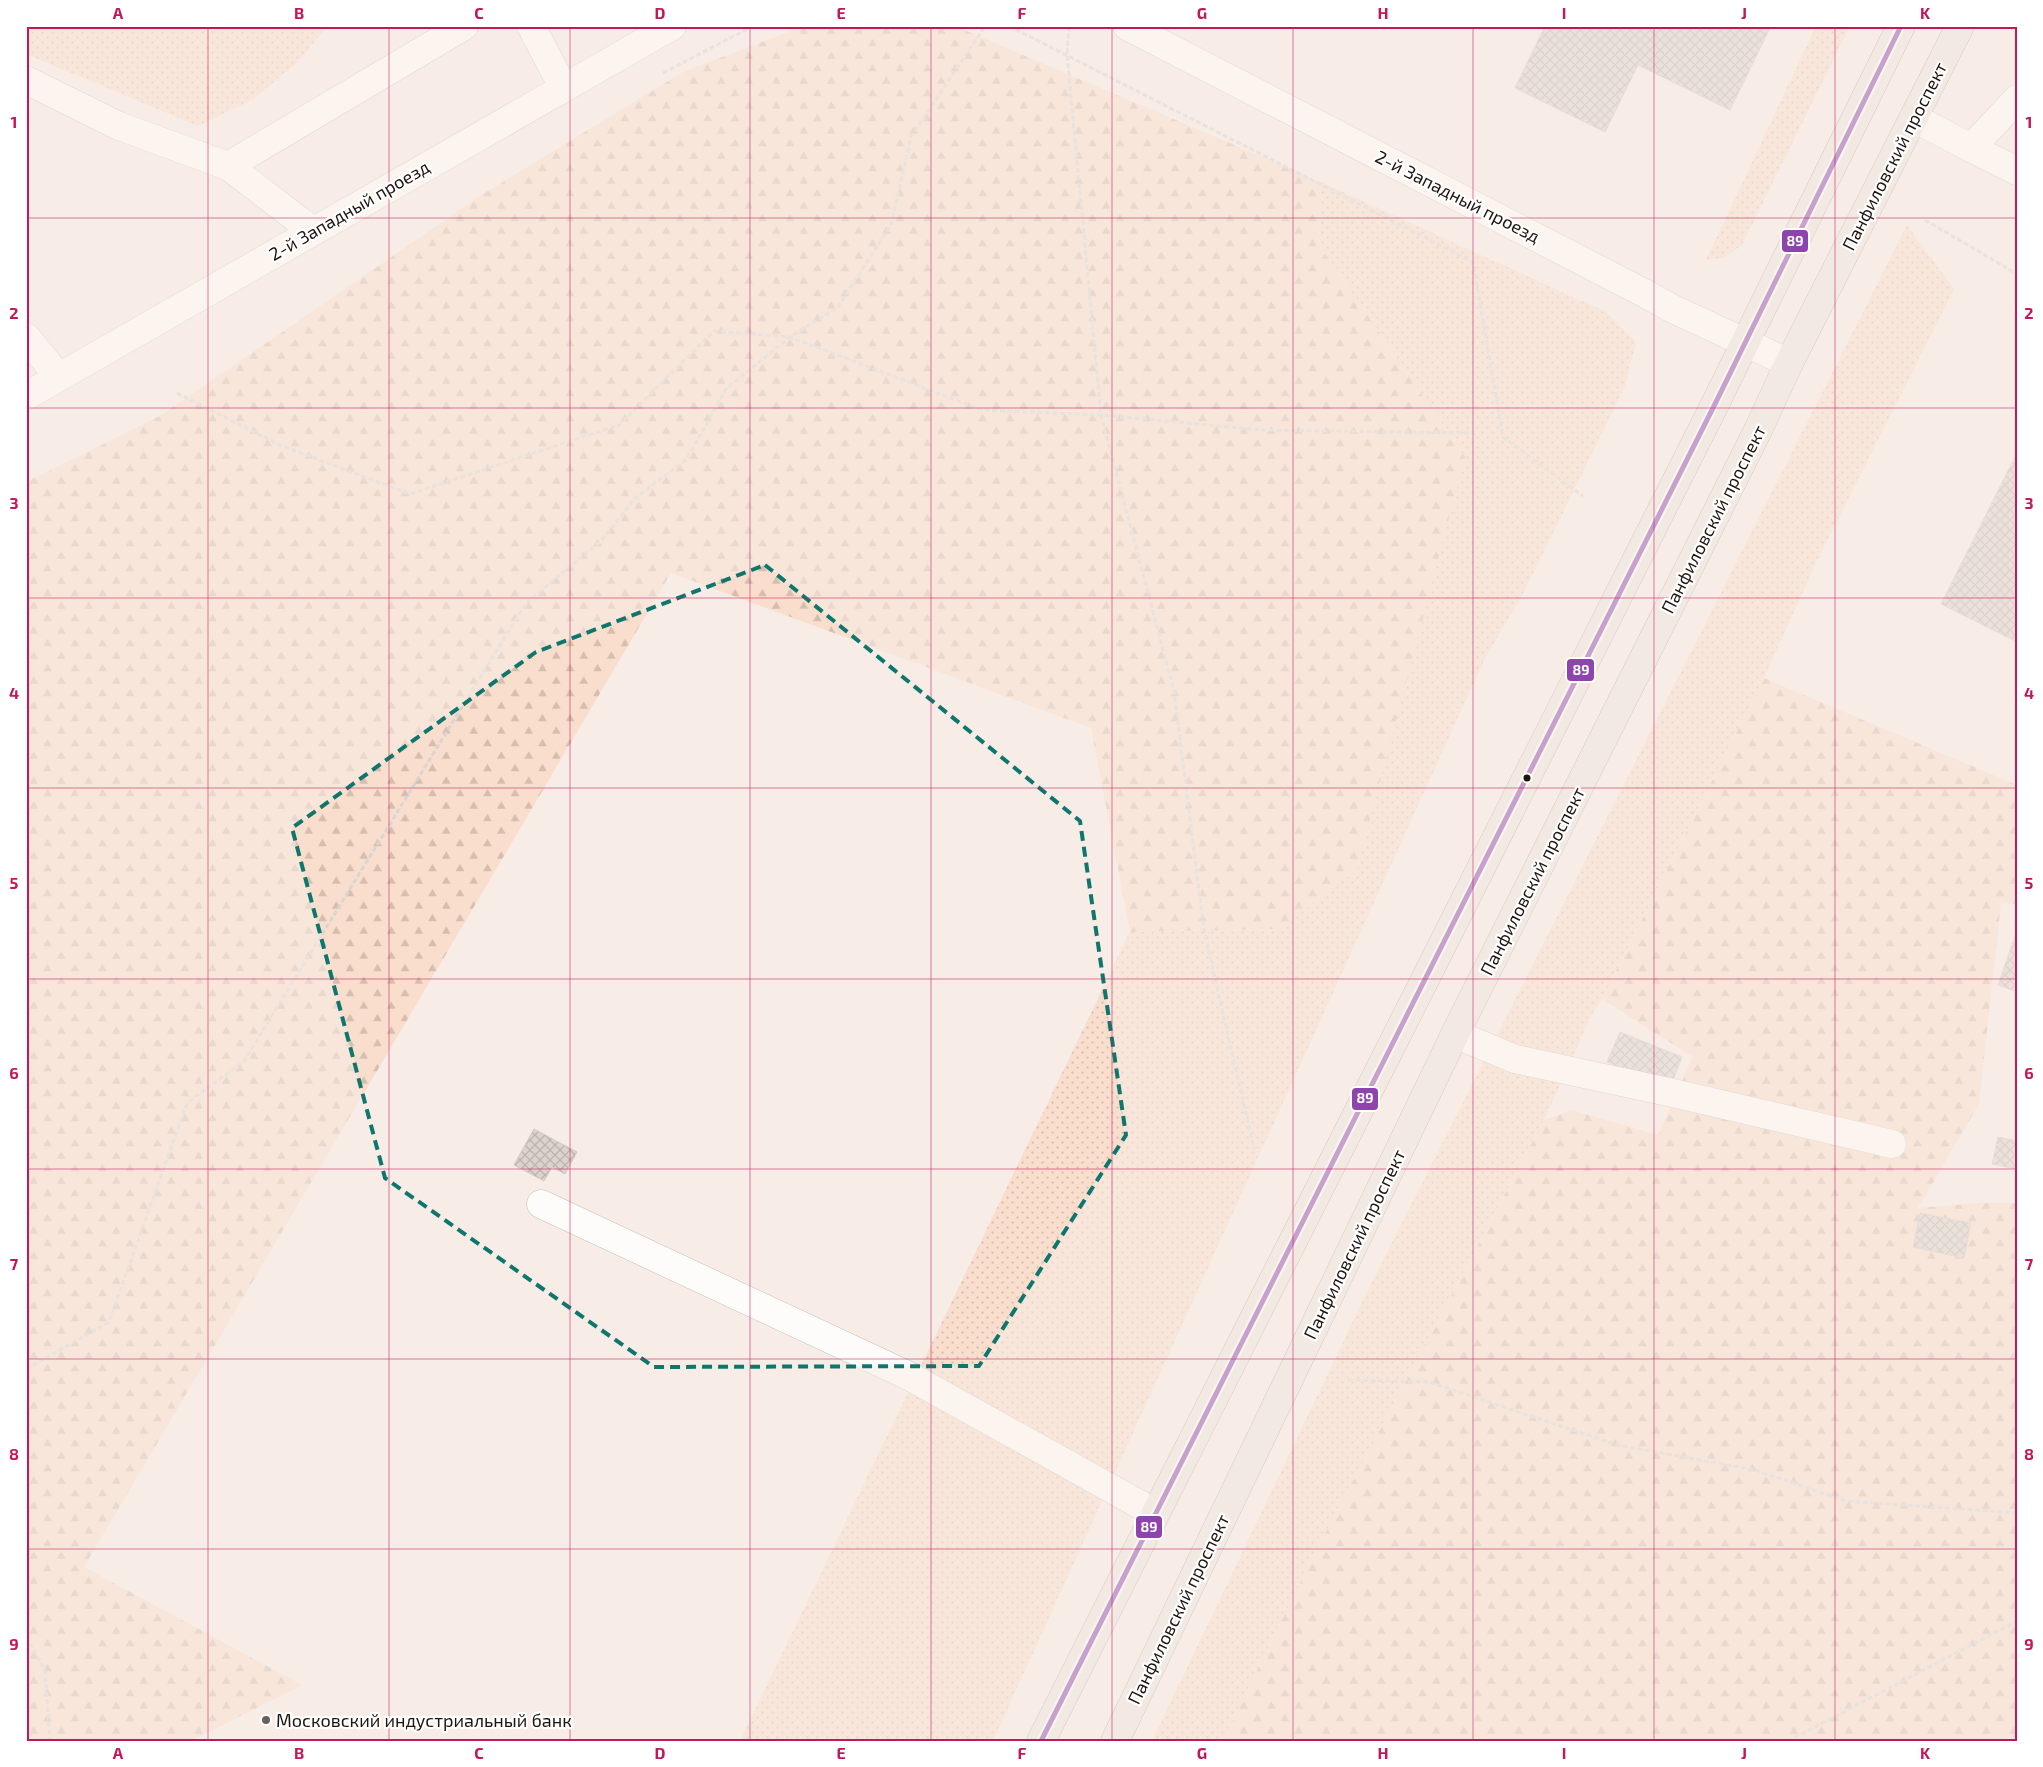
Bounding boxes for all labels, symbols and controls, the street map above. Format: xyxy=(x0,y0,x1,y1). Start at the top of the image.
text: A xyxy=(113,3,124,22)
text: B xyxy=(294,3,304,22)
text: C xyxy=(474,3,484,22)
text: D xyxy=(655,3,666,22)
text: E xyxy=(836,3,846,22)
text: F xyxy=(1018,3,1027,22)
text: G xyxy=(1197,3,1207,22)
text: H xyxy=(1377,3,1389,22)
text: I xyxy=(1562,3,1566,22)
text: J xyxy=(1741,3,1747,22)
text: K xyxy=(1920,3,1931,22)
street label: Панфиловский проспект xyxy=(1837,58,1951,254)
text: 1 xyxy=(11,112,17,131)
text: 1 xyxy=(2026,112,2032,131)
street label: 2-й Западный проезд xyxy=(1372,145,1544,247)
street label: 2-й Западный проезд xyxy=(265,155,433,265)
line badge: 89 xyxy=(1781,229,1809,253)
text: 89 xyxy=(1787,232,1803,249)
text: 2 xyxy=(9,303,19,322)
text: 2 xyxy=(2024,303,2034,322)
street label: Панфиловский проспект xyxy=(1656,421,1770,617)
text: 3 xyxy=(9,493,19,512)
text: 3 xyxy=(2024,493,2034,512)
line badge: 89 xyxy=(1566,658,1595,682)
text: 89 xyxy=(1573,661,1589,678)
text: 4 xyxy=(9,683,19,702)
text: 4 xyxy=(2024,683,2034,702)
unlabelled marker xyxy=(1522,773,1532,783)
street label: Панфиловский проспект xyxy=(1475,783,1589,979)
text: 5 xyxy=(10,873,19,892)
text: 5 xyxy=(2025,873,2034,892)
text: 6 xyxy=(9,1063,19,1082)
text: 6 xyxy=(2024,1063,2034,1082)
line badge: 89 xyxy=(1351,1087,1379,1111)
text: 89 xyxy=(1357,1089,1373,1106)
street label: Панфиловский проспект xyxy=(1298,1145,1410,1343)
text: 7 xyxy=(10,1254,19,1273)
text: 7 xyxy=(2025,1254,2034,1273)
text: 8 xyxy=(9,1444,19,1463)
text: 8 xyxy=(2024,1444,2034,1463)
street label: Панфиловский проспект xyxy=(1122,1510,1234,1708)
line badge: 89 xyxy=(1135,1515,1163,1539)
text: 89 xyxy=(1141,1518,1157,1535)
text: 9 xyxy=(9,1634,19,1653)
text: 9 xyxy=(2024,1634,2034,1653)
place label: Московский индустриальный банк xyxy=(276,1709,572,1731)
marker: Московский индустриальный банк xyxy=(260,1714,272,1726)
text: A xyxy=(113,1743,124,1762)
text: B xyxy=(294,1743,304,1762)
text: C xyxy=(474,1743,484,1762)
text: D xyxy=(655,1743,666,1762)
text: E xyxy=(836,1743,846,1762)
text: F xyxy=(1018,1743,1027,1762)
text: G xyxy=(1197,1743,1207,1762)
text: H xyxy=(1377,1743,1389,1762)
text: I xyxy=(1562,1743,1566,1762)
text: J xyxy=(1741,1743,1747,1762)
text: K xyxy=(1920,1743,1931,1762)

